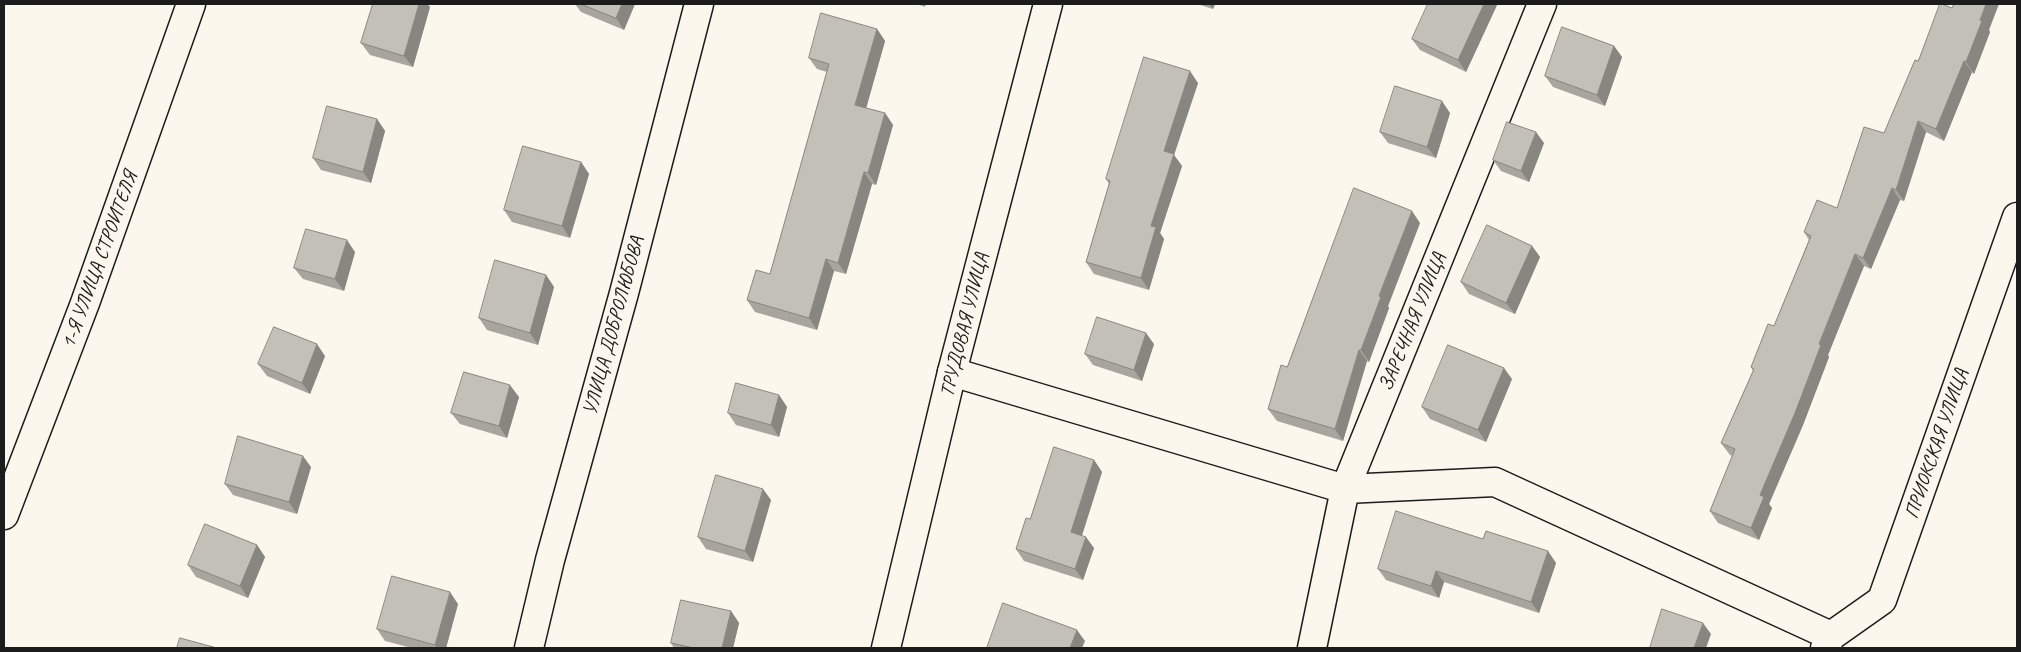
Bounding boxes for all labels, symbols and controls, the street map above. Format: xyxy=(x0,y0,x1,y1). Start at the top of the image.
street label: 1-Я УЛИЦА СТРОИТЕЛЯ xyxy=(57,168,143,352)
street label: УЛИЦА ДОБРОЛЮБОВА xyxy=(579,234,649,418)
street label: ЗАРЕЧНАЯ УЛИЦА xyxy=(1374,249,1452,395)
street label: ТРУДОВАЯ УЛИЦА xyxy=(936,251,994,399)
street label: ПРИОКСКАЯ УЛИЦА xyxy=(1900,366,1974,522)

